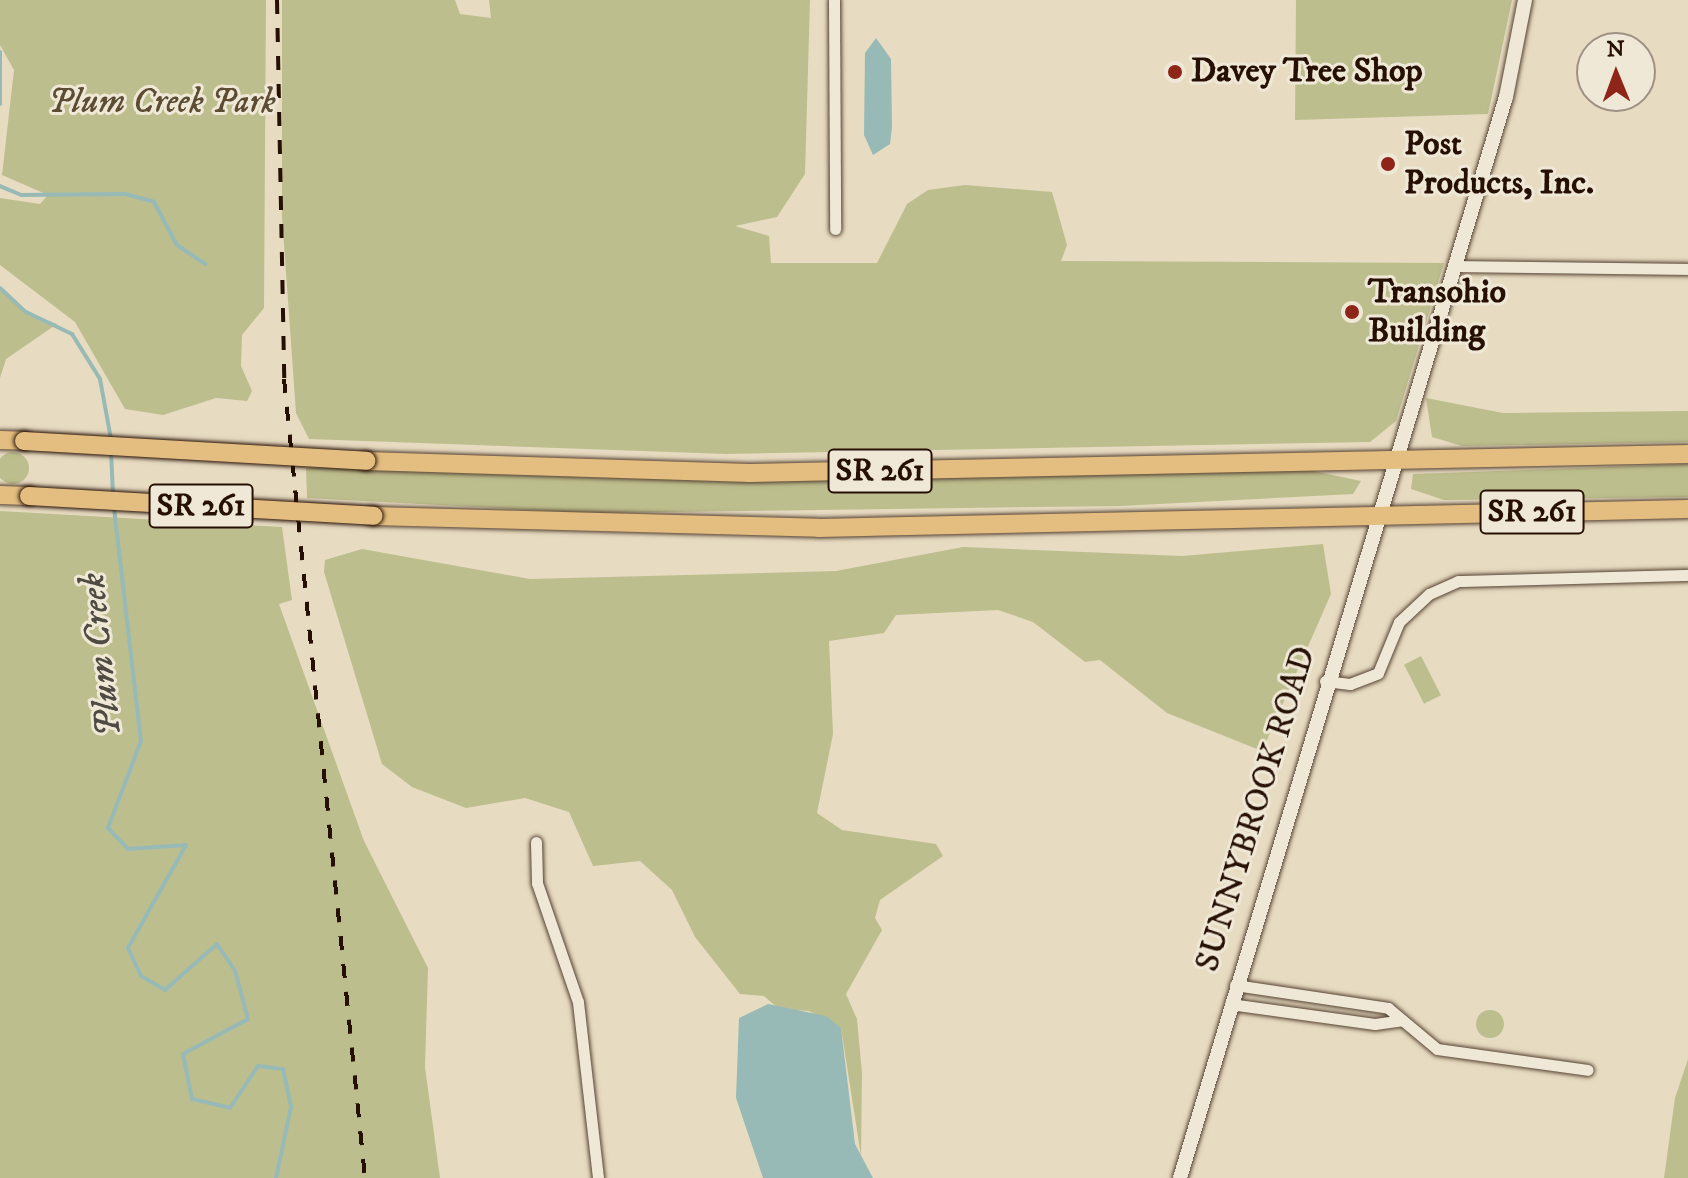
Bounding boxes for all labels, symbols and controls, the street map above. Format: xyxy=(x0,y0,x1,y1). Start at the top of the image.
north arrow xyxy=(1576,32,1656,112)
text: N xyxy=(1606,36,1625,63)
place label: Davey Tree Shop xyxy=(1191,52,1423,92)
marker: Davey Tree Shop xyxy=(1166,63,1184,81)
park label: Plum Creek Park xyxy=(48,83,276,123)
place label: Post Products, Inc. xyxy=(1404,124,1594,204)
marker: Post Products, Inc. xyxy=(1379,155,1397,173)
place label: Transohio Building xyxy=(1368,272,1506,352)
marker: Transohio Building xyxy=(1343,303,1361,321)
road number: SR 261 xyxy=(826,443,934,499)
road number: SR 261 xyxy=(147,478,255,534)
road number: SR 261 xyxy=(1478,484,1586,540)
water label: Plum Creek xyxy=(71,571,131,739)
street label: SUNNYBROOK ROAD xyxy=(1187,641,1325,977)

